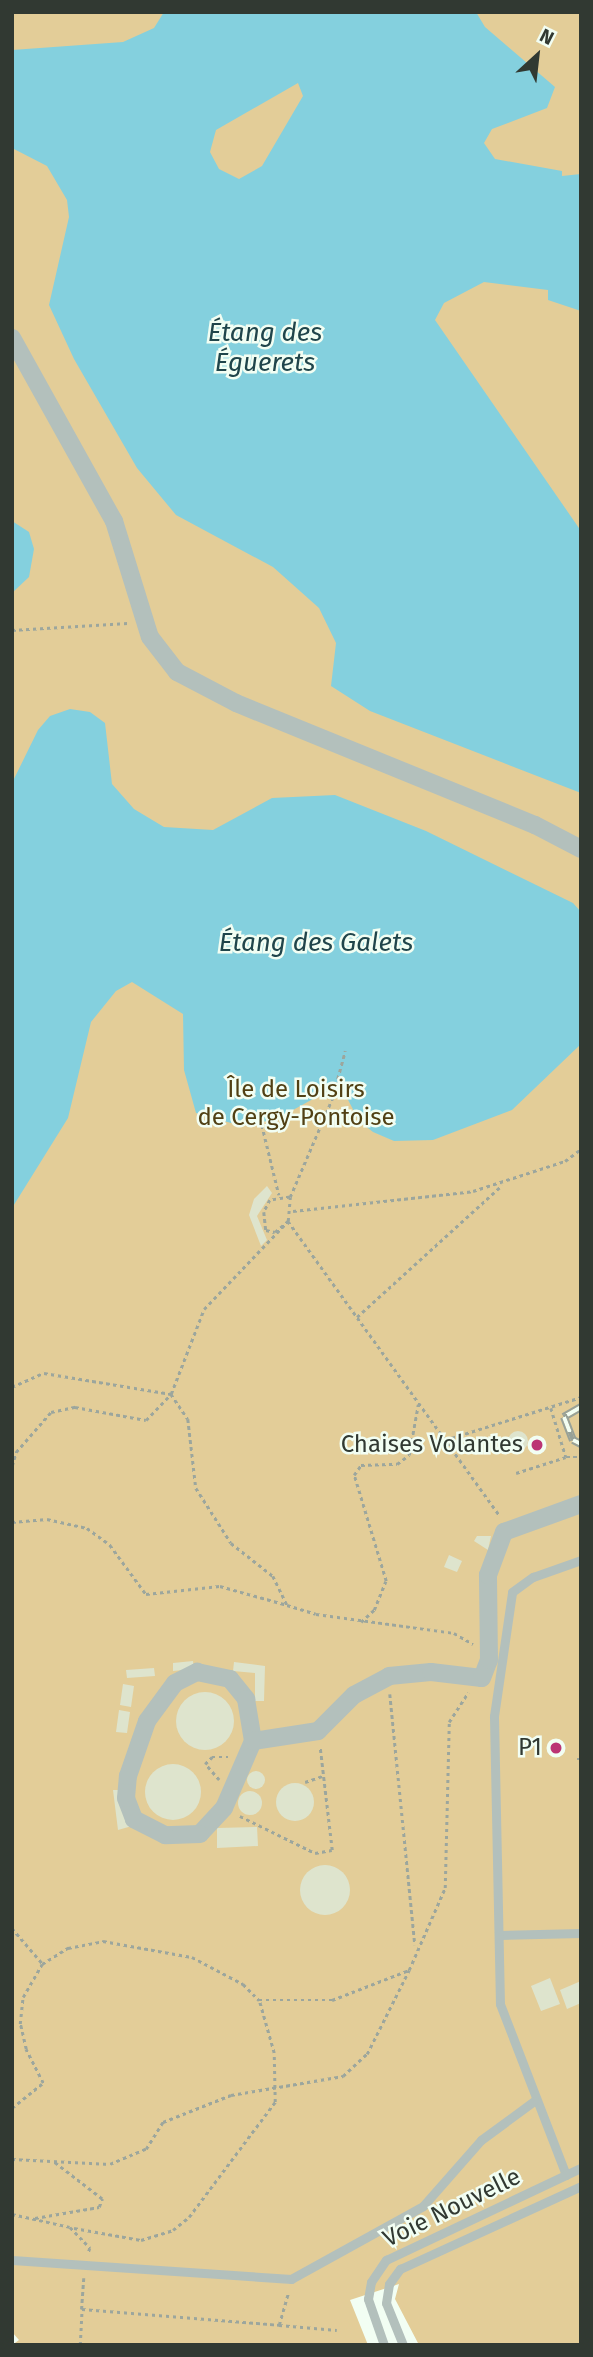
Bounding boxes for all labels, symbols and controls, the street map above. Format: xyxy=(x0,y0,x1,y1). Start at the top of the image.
north arrow xyxy=(502,21,572,91)
text: N xyxy=(536,24,558,50)
water label: Étang des Éguerets xyxy=(208,317,322,378)
water label: Étang des Galets xyxy=(219,927,413,959)
park label: Île de Loisirs de Cergy-Pontoise xyxy=(197,1076,395,1132)
place label: Chaises Volantes xyxy=(341,1431,523,1459)
marker: Chaises Volantes xyxy=(529,1437,545,1453)
place label: P1 xyxy=(518,1734,542,1762)
marker: P1 xyxy=(548,1740,564,1756)
street label: Voie Nouvelle xyxy=(379,2162,525,2254)

